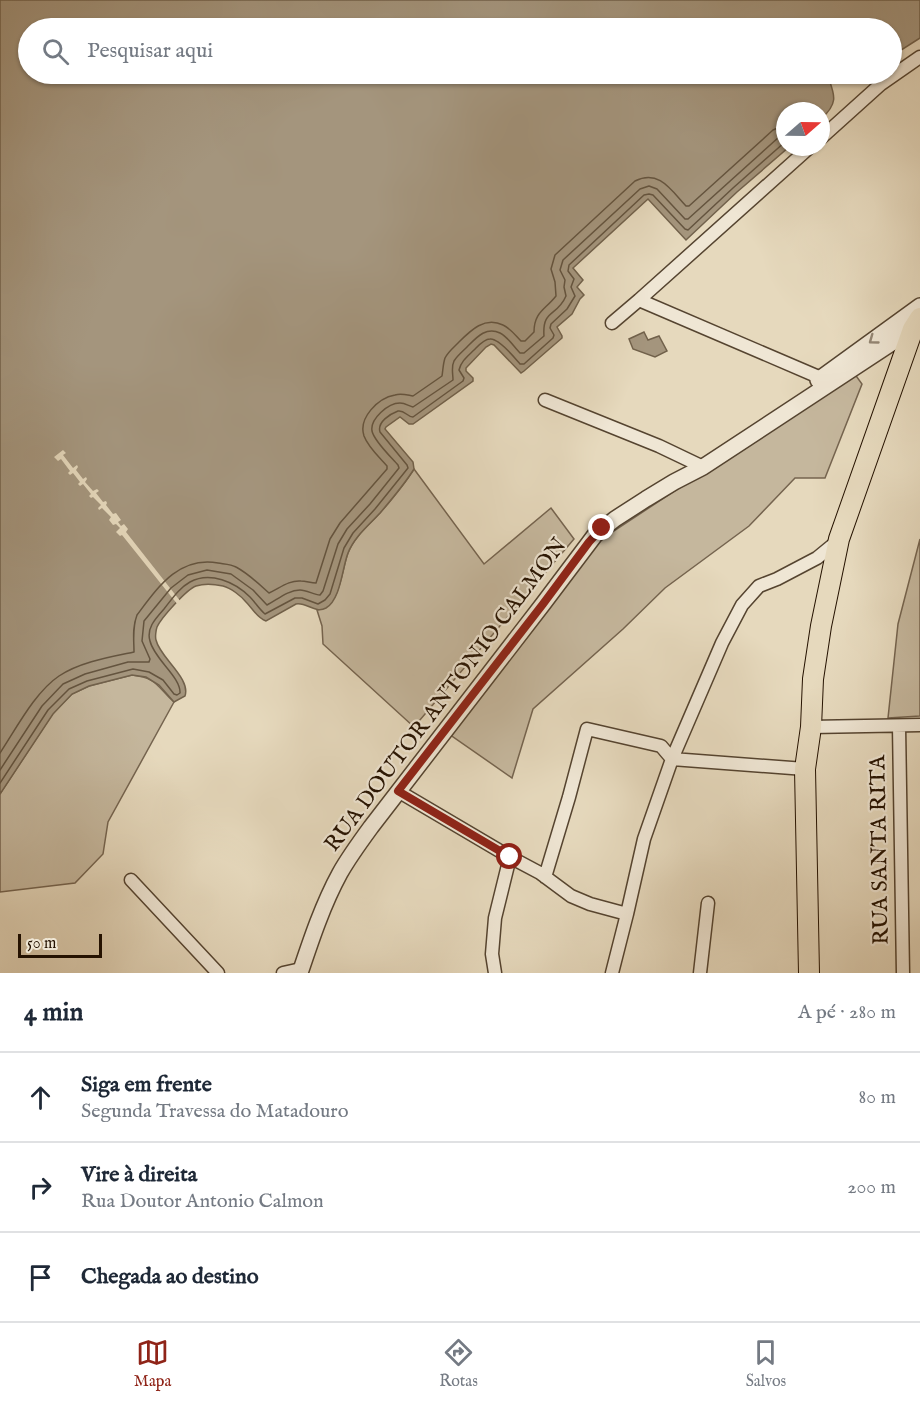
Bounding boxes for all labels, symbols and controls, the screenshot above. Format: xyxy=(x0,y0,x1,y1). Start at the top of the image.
search box xyxy=(18,18,902,84)
icon: search xyxy=(39,35,72,68)
text: Pesquisar aqui xyxy=(87,37,213,65)
north arrow xyxy=(776,102,830,156)
one-way arrow xyxy=(868,333,879,344)
route end xyxy=(588,514,614,540)
street label: RUA DOUTOR ANTONIO CALMON xyxy=(319,532,573,858)
street label: RUA SANTA RITA xyxy=(864,754,896,945)
route start xyxy=(496,843,522,869)
scale bar xyxy=(18,931,102,958)
text: 50 m xyxy=(27,934,56,954)
text: 4 min xyxy=(24,996,83,1029)
text: A pé · 280 m xyxy=(798,1000,896,1025)
text: Siga em frente xyxy=(81,1071,212,1099)
icon: ahead xyxy=(24,1081,57,1114)
text: 80 m xyxy=(859,1085,896,1110)
text: Segunda Travessa do Matadouro xyxy=(81,1099,348,1124)
text: Vire à direita xyxy=(81,1161,197,1189)
icon: right xyxy=(24,1171,57,1204)
text: 200 m xyxy=(847,1175,896,1200)
text: Rua Doutor Antonio Calmon xyxy=(81,1189,324,1214)
icon: arrive xyxy=(24,1261,57,1294)
text: Chegada ao destino xyxy=(81,1263,259,1291)
tab: Mapa xyxy=(134,1336,171,1392)
tab: Rotas xyxy=(439,1336,478,1392)
tab: Salvos xyxy=(746,1336,786,1392)

